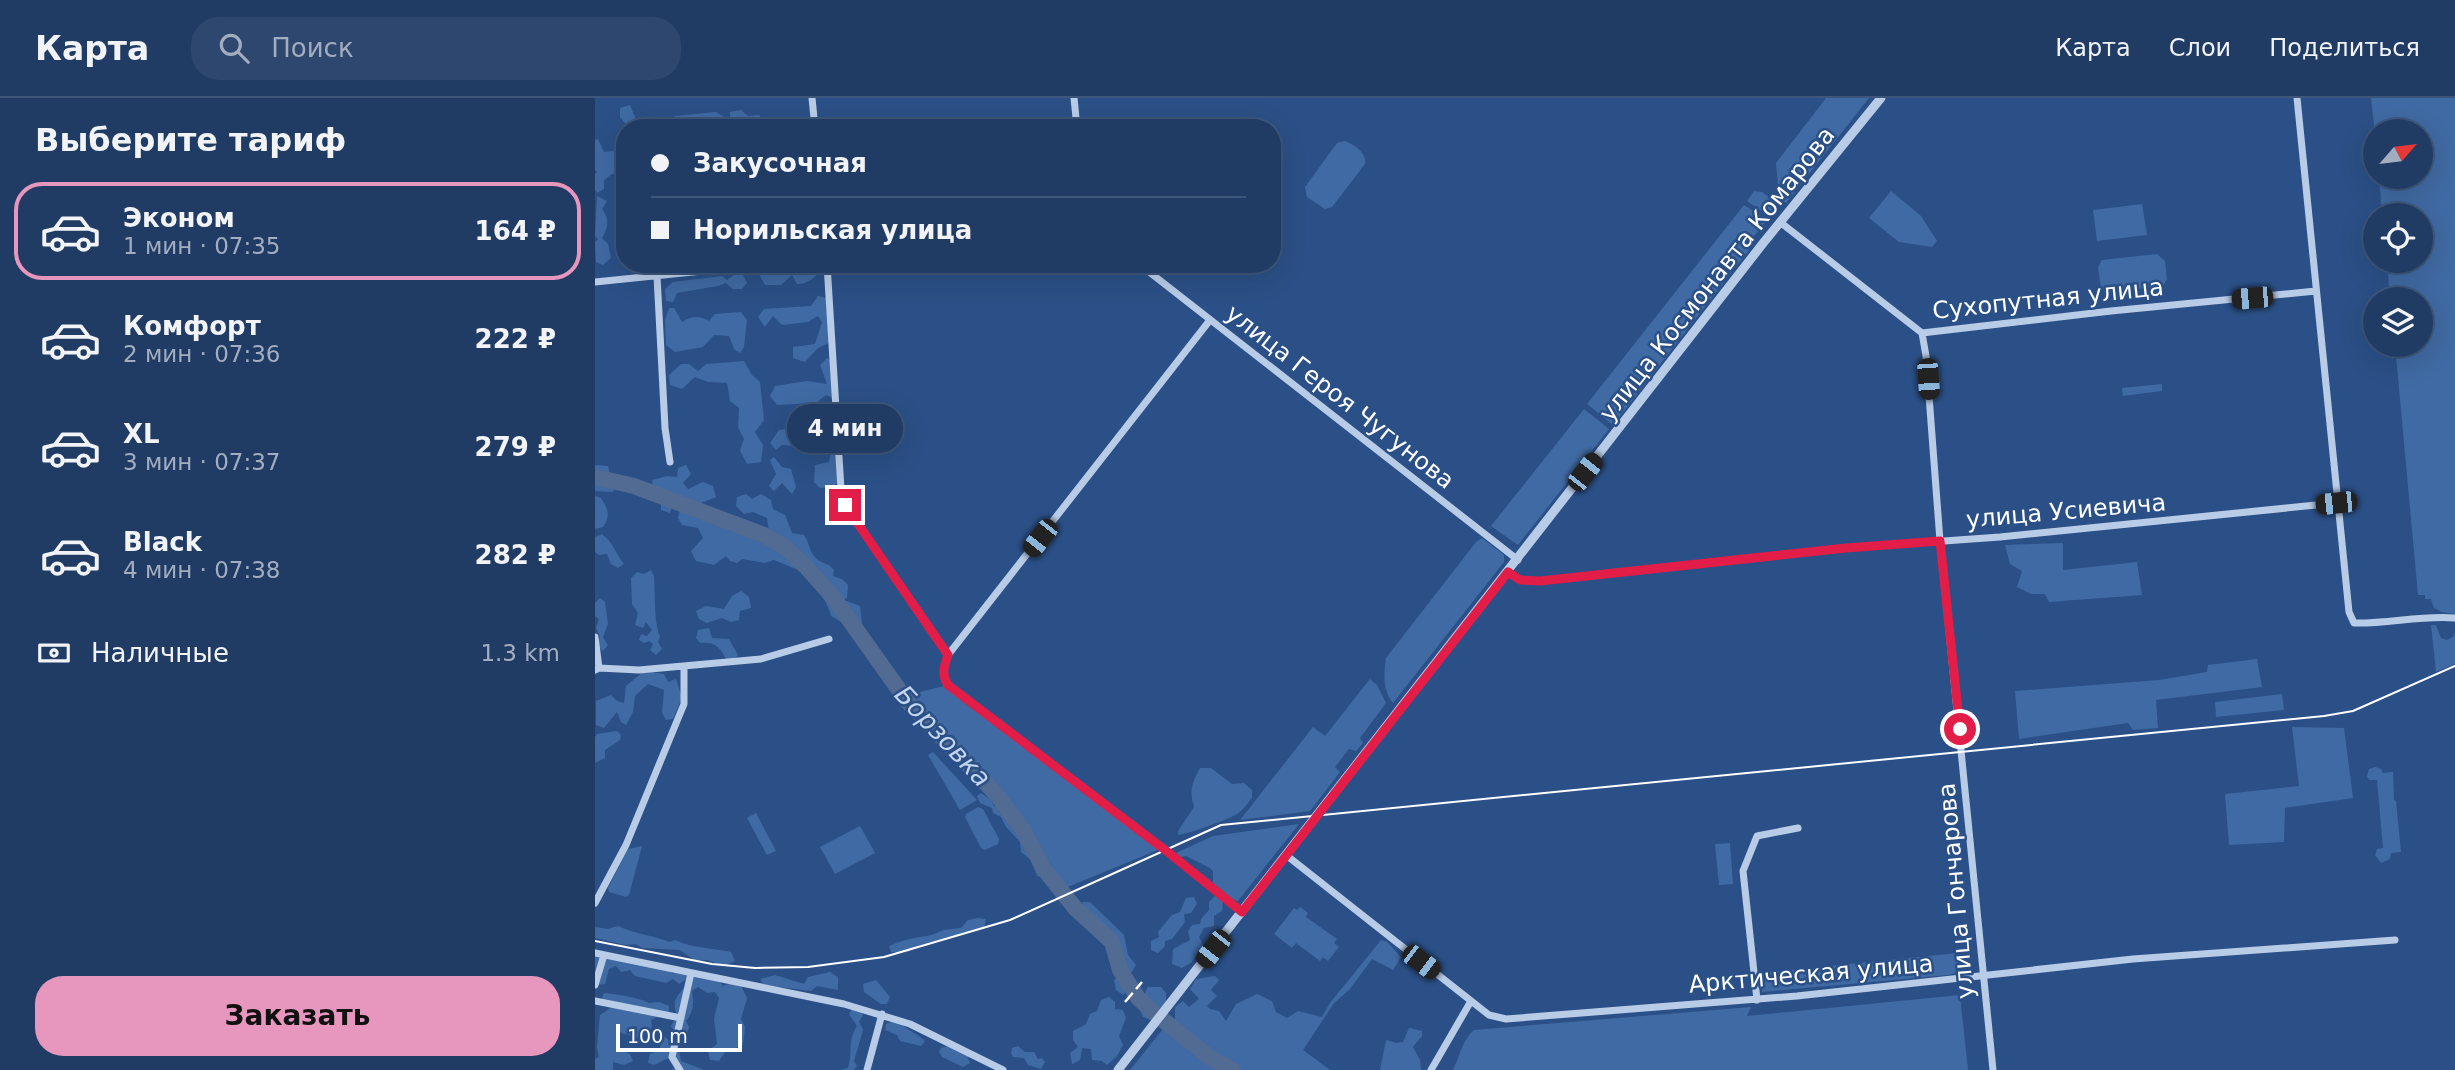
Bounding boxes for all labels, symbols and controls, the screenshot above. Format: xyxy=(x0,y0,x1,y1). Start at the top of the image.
search box xyxy=(191,17,681,80)
text: Карта xyxy=(35,29,149,68)
icon: search xyxy=(215,29,253,67)
text: Поиск xyxy=(271,33,354,63)
text: Карта xyxy=(2055,34,2131,62)
text: Слои xyxy=(2169,34,2231,62)
text: Поделиться xyxy=(2269,34,2420,62)
north arrow xyxy=(2363,119,2433,189)
map controls xyxy=(2363,119,2433,357)
text: Выберите тариф xyxy=(35,121,346,159)
street label: улица Космонавта Комарова xyxy=(1593,121,1841,427)
text: Закусочная xyxy=(693,148,867,178)
icon: car xyxy=(39,200,102,263)
text: Эконом xyxy=(123,203,235,233)
button: locate xyxy=(2363,203,2433,273)
text: Норильская улица xyxy=(693,215,972,245)
text: 164 ₽ xyxy=(475,216,556,246)
text: 1 мин · 07:35 xyxy=(123,233,281,259)
street label: Сухопутная улица xyxy=(1931,273,2165,325)
car xyxy=(2231,286,2274,310)
button: layers xyxy=(2363,287,2433,357)
street label: улица Героя Чугунова xyxy=(1220,299,1460,495)
icon: car xyxy=(39,308,102,371)
text: Комфорт xyxy=(123,311,261,341)
text: 222 ₽ xyxy=(475,324,556,354)
text: 2 мин · 07:36 xyxy=(123,341,281,367)
car xyxy=(1917,357,1940,401)
callout: 4 мин xyxy=(787,404,903,452)
text: 4 мин xyxy=(808,415,882,441)
icon: car xyxy=(39,416,102,479)
text: XL xyxy=(123,419,160,449)
text: 279 ₽ xyxy=(475,432,556,462)
text: 3 мин · 07:37 xyxy=(123,449,281,475)
car xyxy=(1564,449,1607,495)
street label: улица Усиевича xyxy=(1965,488,2167,534)
route end xyxy=(829,489,861,521)
car xyxy=(2315,490,2358,516)
car xyxy=(1019,515,1062,561)
icon: car xyxy=(39,524,102,587)
text: Black xyxy=(123,527,202,557)
text: 282 ₽ xyxy=(475,540,556,570)
text: 4 мин · 07:38 xyxy=(123,557,281,583)
icon: cash xyxy=(35,634,73,672)
text: Наличные xyxy=(91,638,229,668)
text: 1.3 km xyxy=(480,640,560,666)
water label: Борзовка xyxy=(889,679,997,793)
route start xyxy=(1944,713,1976,745)
street label: улица Гончарова xyxy=(1933,782,1979,1000)
car xyxy=(1192,926,1235,972)
car xyxy=(1398,941,1445,983)
street label: Арктическая улица xyxy=(1688,949,1934,999)
button: Заказать xyxy=(35,976,560,1056)
scale bar xyxy=(616,1021,742,1053)
text: 100 m xyxy=(627,1025,688,1047)

